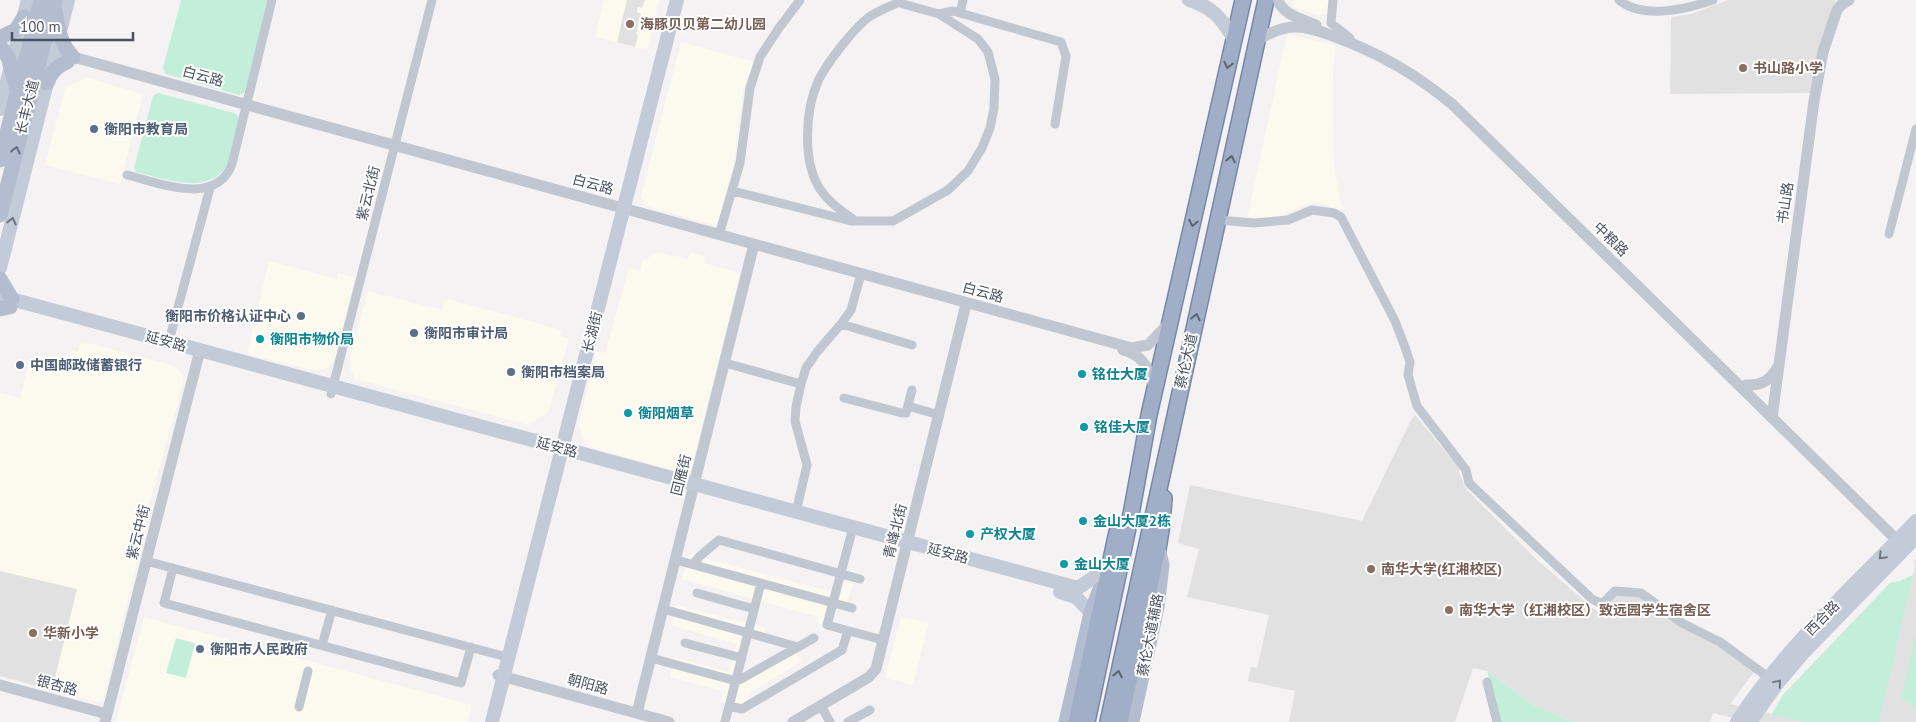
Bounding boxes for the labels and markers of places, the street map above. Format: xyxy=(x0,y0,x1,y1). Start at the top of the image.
place label: 海豚贝贝第二幼儿园 xyxy=(640,15,766,33)
marker: 海豚贝贝第二幼儿园 xyxy=(624,18,636,30)
place label: 书山路小学 xyxy=(1753,59,1823,77)
marker: 书山路小学 xyxy=(1737,62,1749,74)
place label: 衡阳市教育局 xyxy=(104,120,188,138)
marker: 衡阳市教育局 xyxy=(88,123,100,135)
place label: 衡阳市价格认证中心 xyxy=(165,307,291,325)
marker: 衡阳市价格认证中心 xyxy=(295,310,307,322)
place label: 衡阳市审计局 xyxy=(424,324,508,342)
marker: 衡阳市审计局 xyxy=(408,327,420,339)
place label: 衡阳市物价局 xyxy=(270,330,354,348)
marker: 衡阳市物价局 xyxy=(254,333,266,345)
place label: 中国邮政储蓄银行 xyxy=(30,356,142,374)
marker: 中国邮政储蓄银行 xyxy=(14,359,26,371)
place label: 衡阳市档案局 xyxy=(521,363,605,381)
place label: 铭仕大厦 xyxy=(1092,365,1148,383)
marker: 衡阳市档案局 xyxy=(505,366,517,378)
marker: 铭仕大厦 xyxy=(1076,368,1088,380)
place label: 衡阳烟草 xyxy=(638,404,694,422)
marker: 衡阳烟草 xyxy=(622,407,634,419)
place label: 铭佳大厦 xyxy=(1094,418,1150,436)
marker: 铭佳大厦 xyxy=(1078,421,1090,433)
place label: 金山大厦2栋 xyxy=(1093,512,1171,530)
marker: 金山大厦2栋 xyxy=(1077,515,1089,527)
place label: 产权大厦 xyxy=(980,525,1036,543)
marker: 产权大厦 xyxy=(964,528,976,540)
place label: 金山大厦 xyxy=(1074,555,1130,573)
marker: 金山大厦 xyxy=(1058,558,1070,570)
place label: 南华大学(红湘校区) xyxy=(1381,560,1502,578)
marker: 南华大学(红湘校区) xyxy=(1365,563,1377,575)
place label: 南华大学（红湘校区）致远园学生宿舍区 xyxy=(1459,601,1711,619)
marker: 南华大学（红湘校区）致远园学生宿舍区 xyxy=(1443,604,1455,616)
place label: 华新小学 xyxy=(43,624,99,642)
marker: 华新小学 xyxy=(27,627,39,639)
place label: 衡阳市人民政府 xyxy=(210,640,308,658)
marker: 衡阳市人民政府 xyxy=(194,643,206,655)

